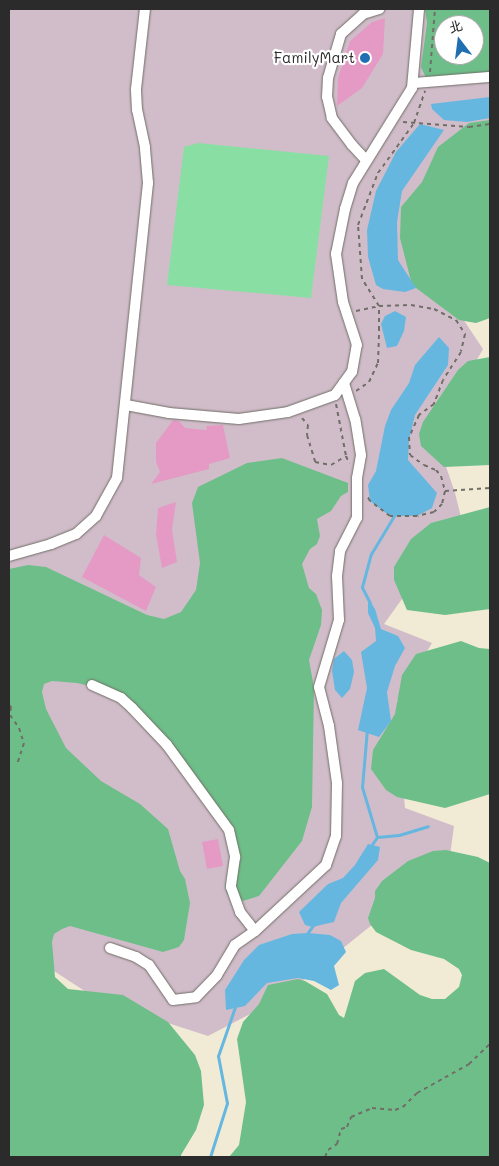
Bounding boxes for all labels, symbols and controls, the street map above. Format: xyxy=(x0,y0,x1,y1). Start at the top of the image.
north arrow xyxy=(434,15,484,65)
text: 北 xyxy=(446,15,464,37)
place label: FamilyMart xyxy=(274,49,355,67)
marker: FamilyMart xyxy=(359,52,371,64)

